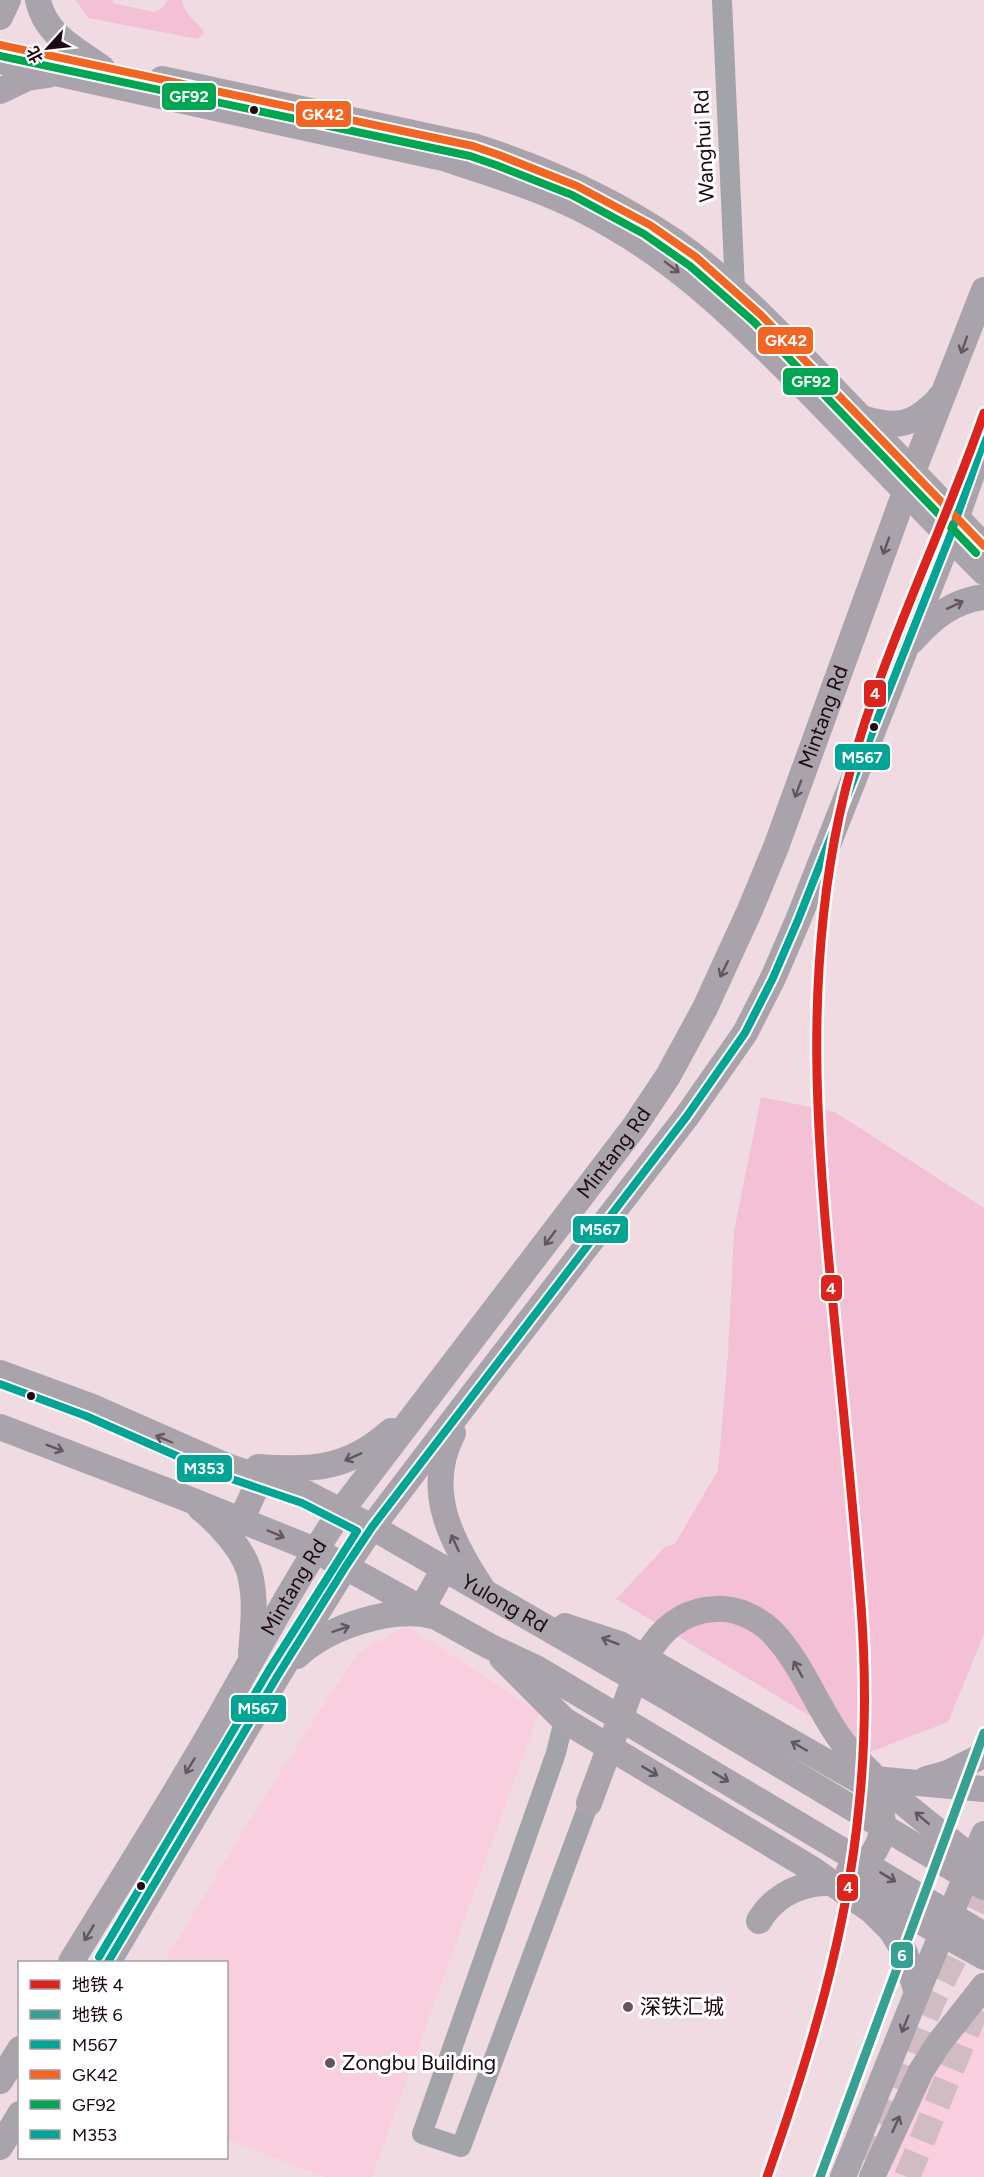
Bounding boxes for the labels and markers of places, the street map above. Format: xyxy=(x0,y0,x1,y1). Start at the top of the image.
unlabelled marker xyxy=(248,104,260,116)
unlabelled marker xyxy=(868,721,880,733)
unlabelled marker xyxy=(25,1390,37,1402)
unlabelled marker xyxy=(135,1880,147,1892)
place label: 深铁汇城 xyxy=(640,1994,724,2019)
marker: 深铁汇城 xyxy=(621,2000,635,2014)
place label: Zongbu Building xyxy=(342,2050,496,2075)
marker: Zongbu Building xyxy=(323,2056,337,2070)

